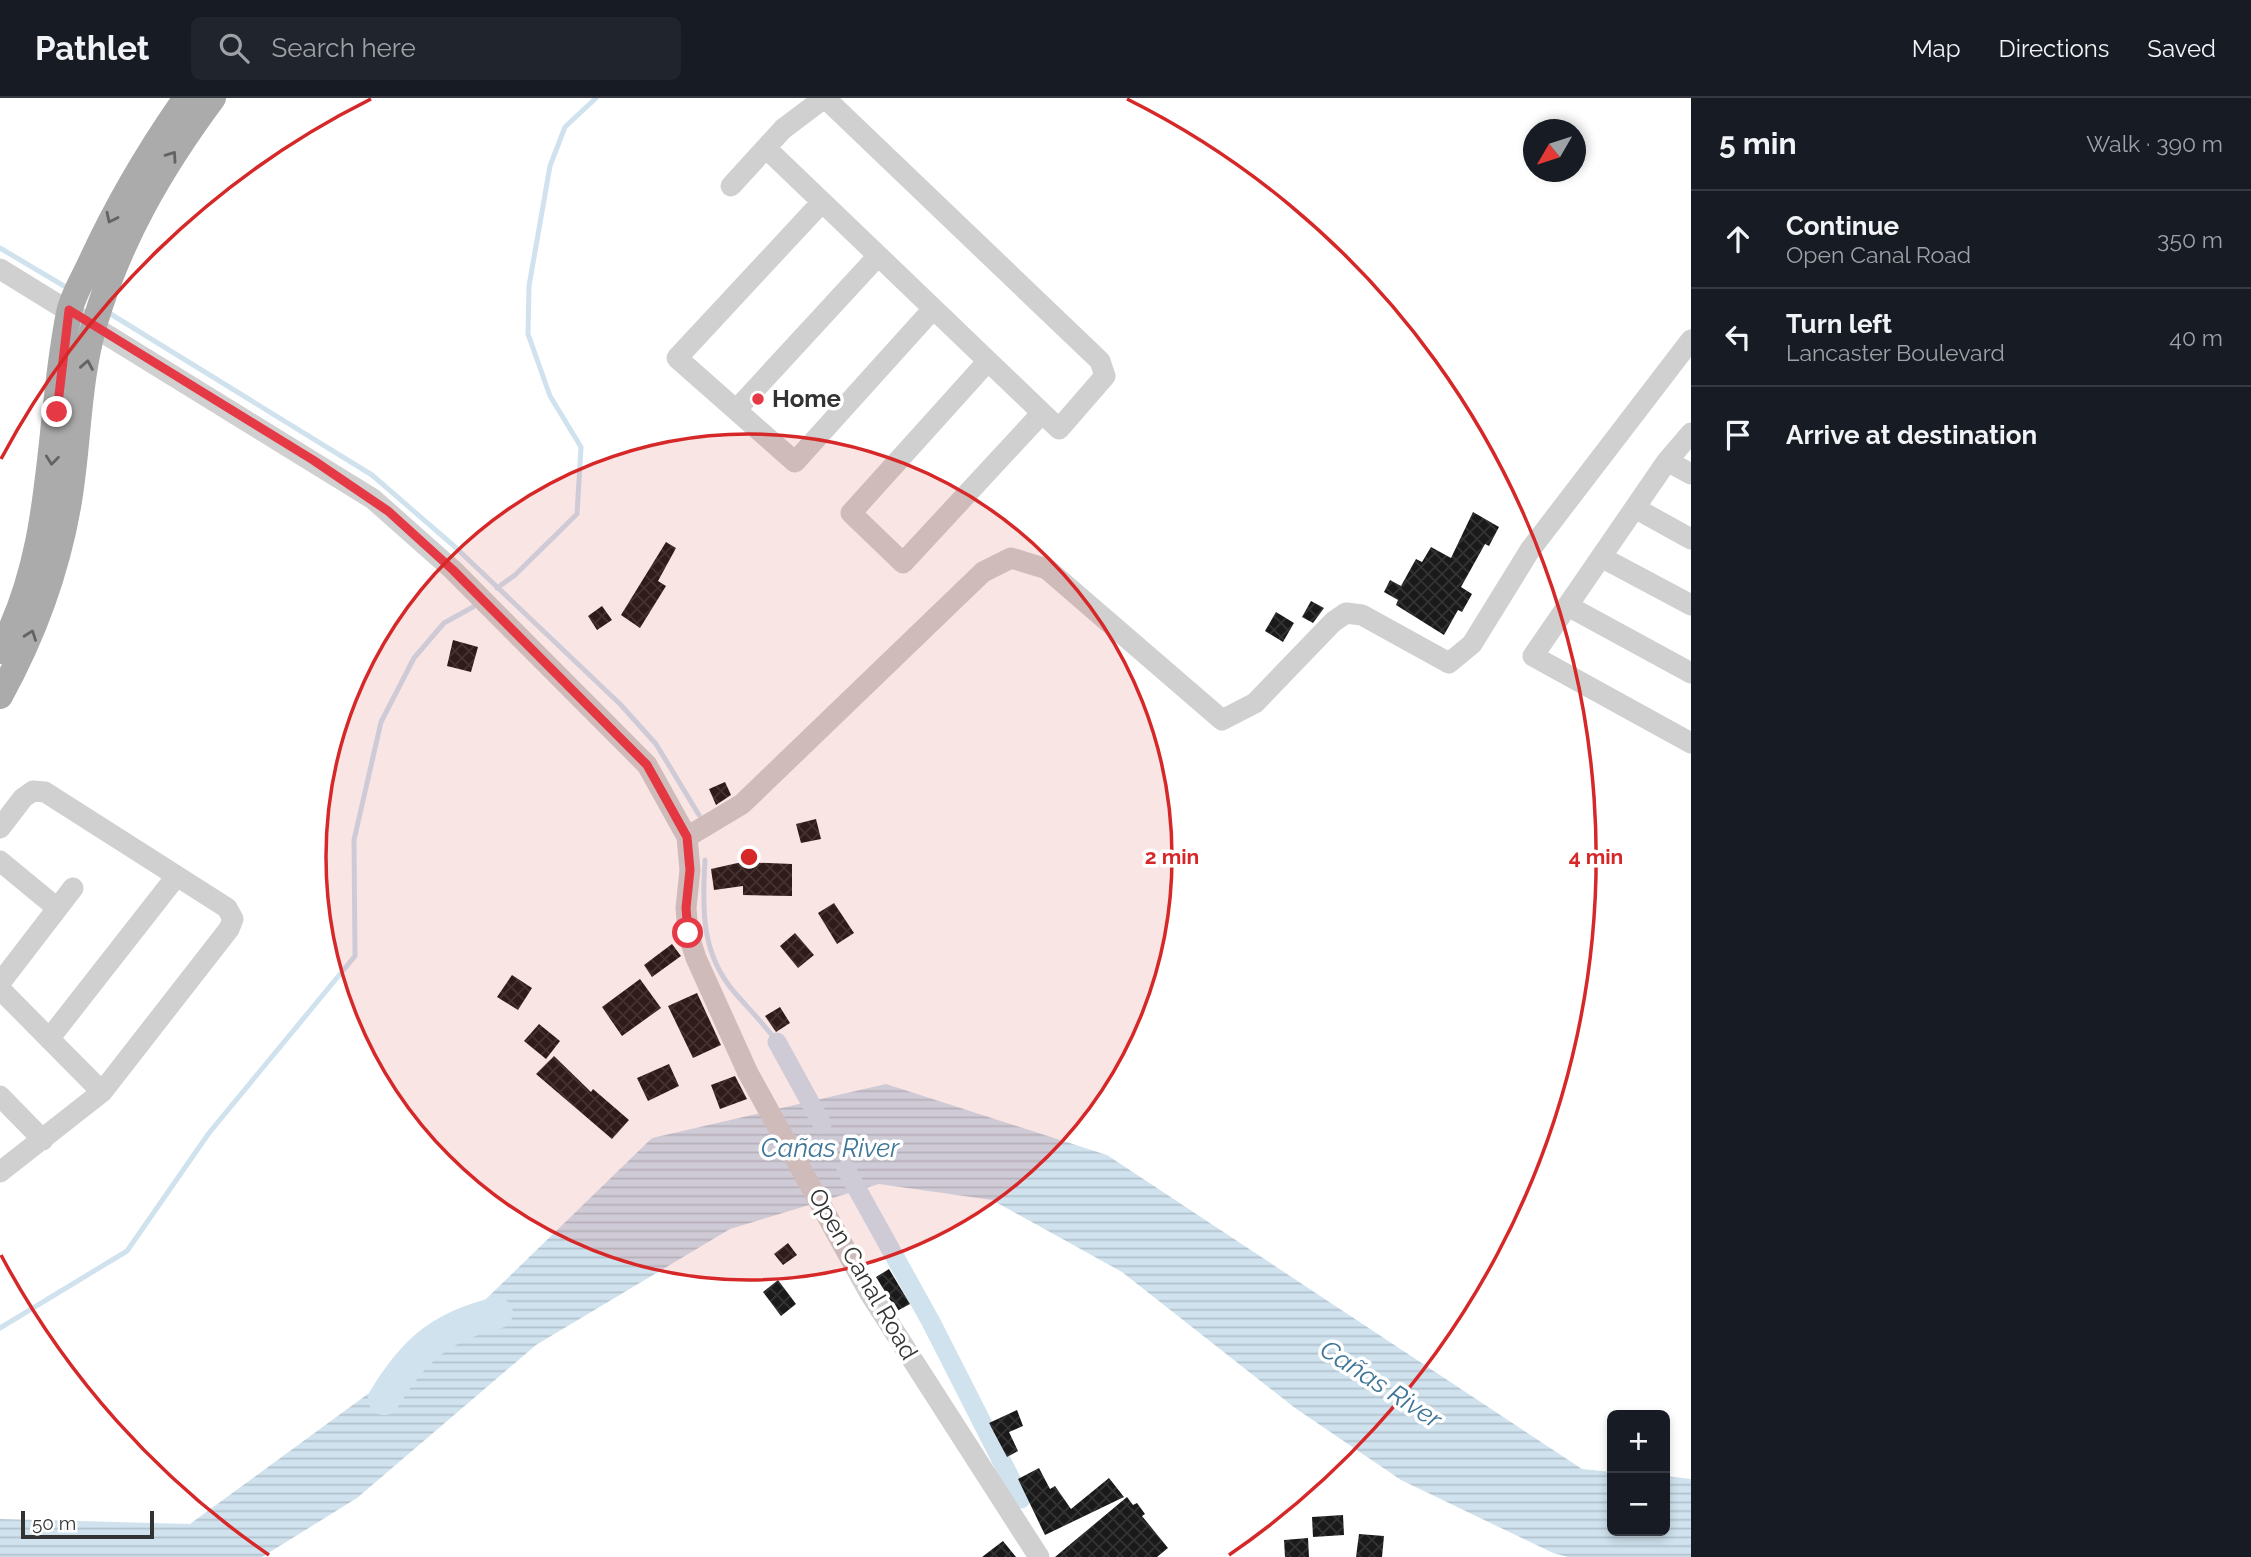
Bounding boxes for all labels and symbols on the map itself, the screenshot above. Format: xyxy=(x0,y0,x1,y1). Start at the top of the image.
north arrow xyxy=(1523,119,1586,182)
one-way arrow xyxy=(164,151,177,164)
one-way arrow xyxy=(106,211,120,223)
one-way arrow xyxy=(78,359,93,371)
place label: Home xyxy=(772,384,841,413)
marker: Home xyxy=(750,391,766,407)
route end xyxy=(41,396,72,427)
one-way arrow xyxy=(45,455,60,466)
one-way arrow xyxy=(23,630,37,642)
text: 2 min xyxy=(1145,844,1199,869)
text: 4 min xyxy=(1569,844,1623,869)
centre of rings xyxy=(737,845,761,869)
route start xyxy=(672,917,703,948)
water label: Cañas River xyxy=(761,1133,900,1163)
street label: Open Canal Road xyxy=(803,1183,924,1365)
water label: Cañas River xyxy=(1315,1334,1448,1435)
scale bar xyxy=(21,1508,154,1540)

